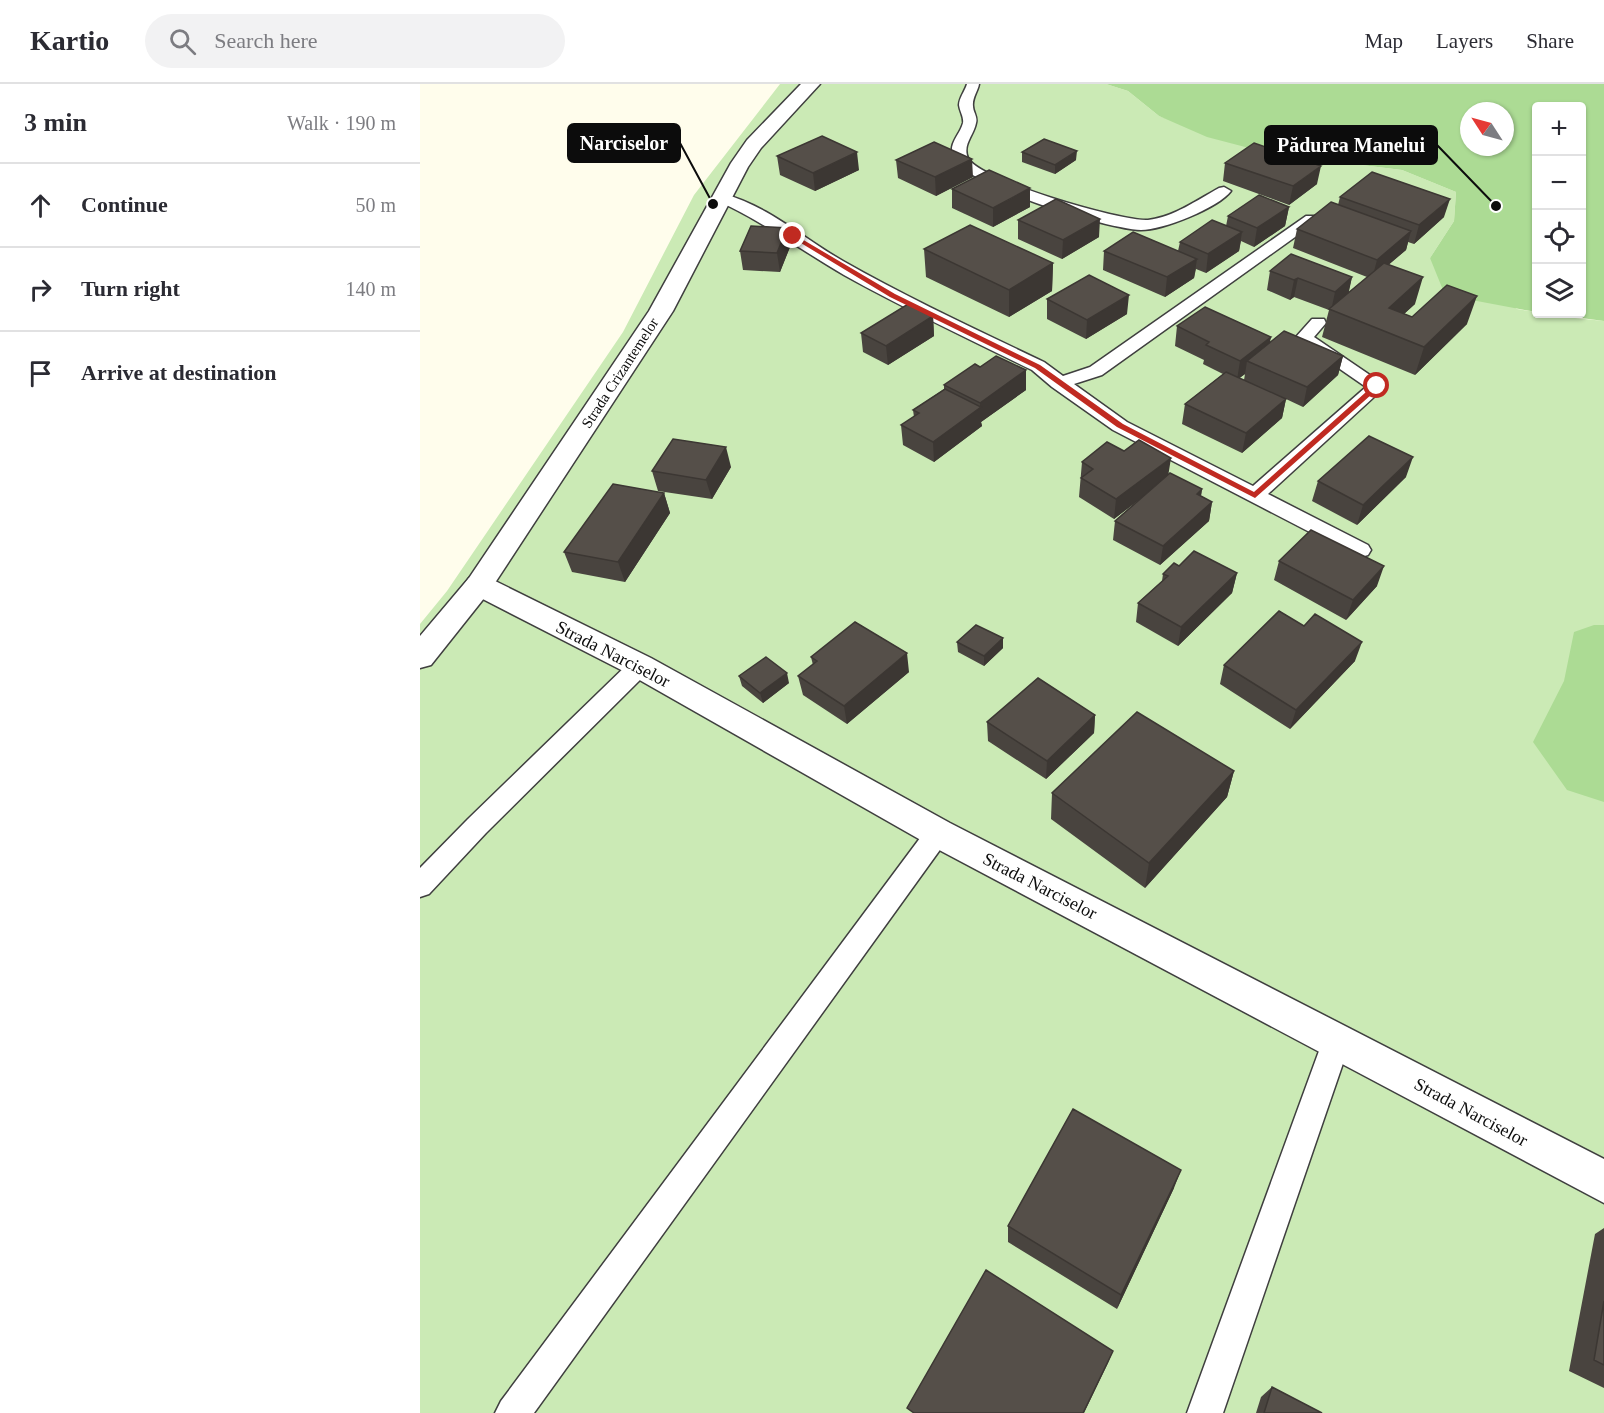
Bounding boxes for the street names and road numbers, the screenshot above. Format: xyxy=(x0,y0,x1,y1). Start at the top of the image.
street label: Strada Crizantemelor xyxy=(578,315,662,431)
street label: Strada Narciselor xyxy=(553,617,673,691)
street label: Strada Narciselor xyxy=(980,849,1100,923)
street label: Strada Narciselor xyxy=(1411,1074,1531,1150)

